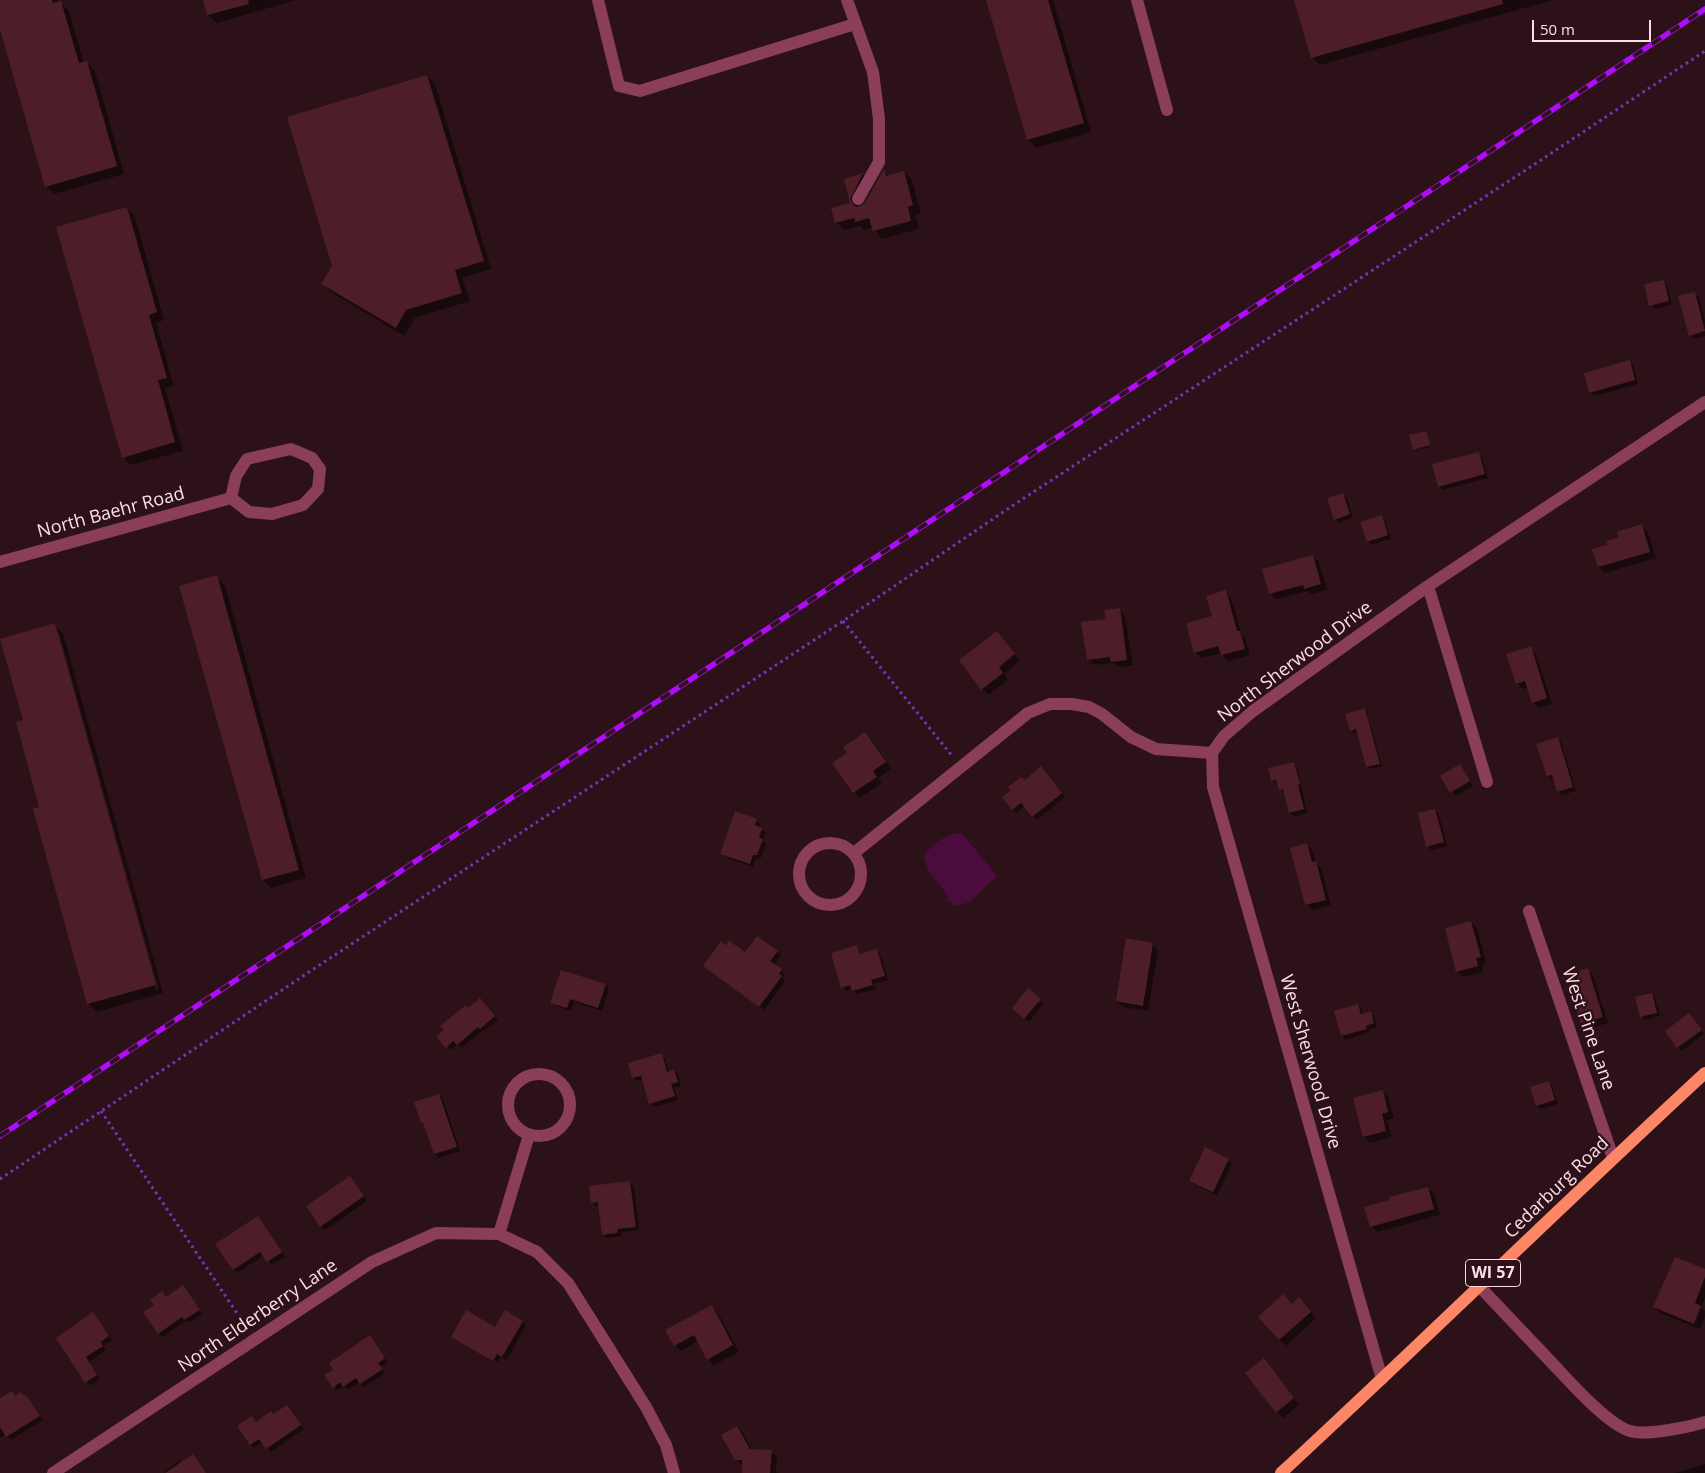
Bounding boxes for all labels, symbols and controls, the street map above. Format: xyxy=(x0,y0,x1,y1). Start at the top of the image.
scale bar xyxy=(1535,10,1654,42)
text: 50 m xyxy=(1540,19,1575,39)
street label: North Baehr Road xyxy=(35,483,187,543)
street label: North Sherwood Drive xyxy=(1214,597,1376,727)
street label: West Pine Lane xyxy=(1557,965,1619,1093)
street label: West Sherwood Drive xyxy=(1275,972,1345,1152)
street label: Cedarburg Road xyxy=(1500,1133,1614,1243)
street label: North Elderberry Lane xyxy=(174,1255,342,1377)
road number: WI 57 xyxy=(1466,1260,1520,1286)

